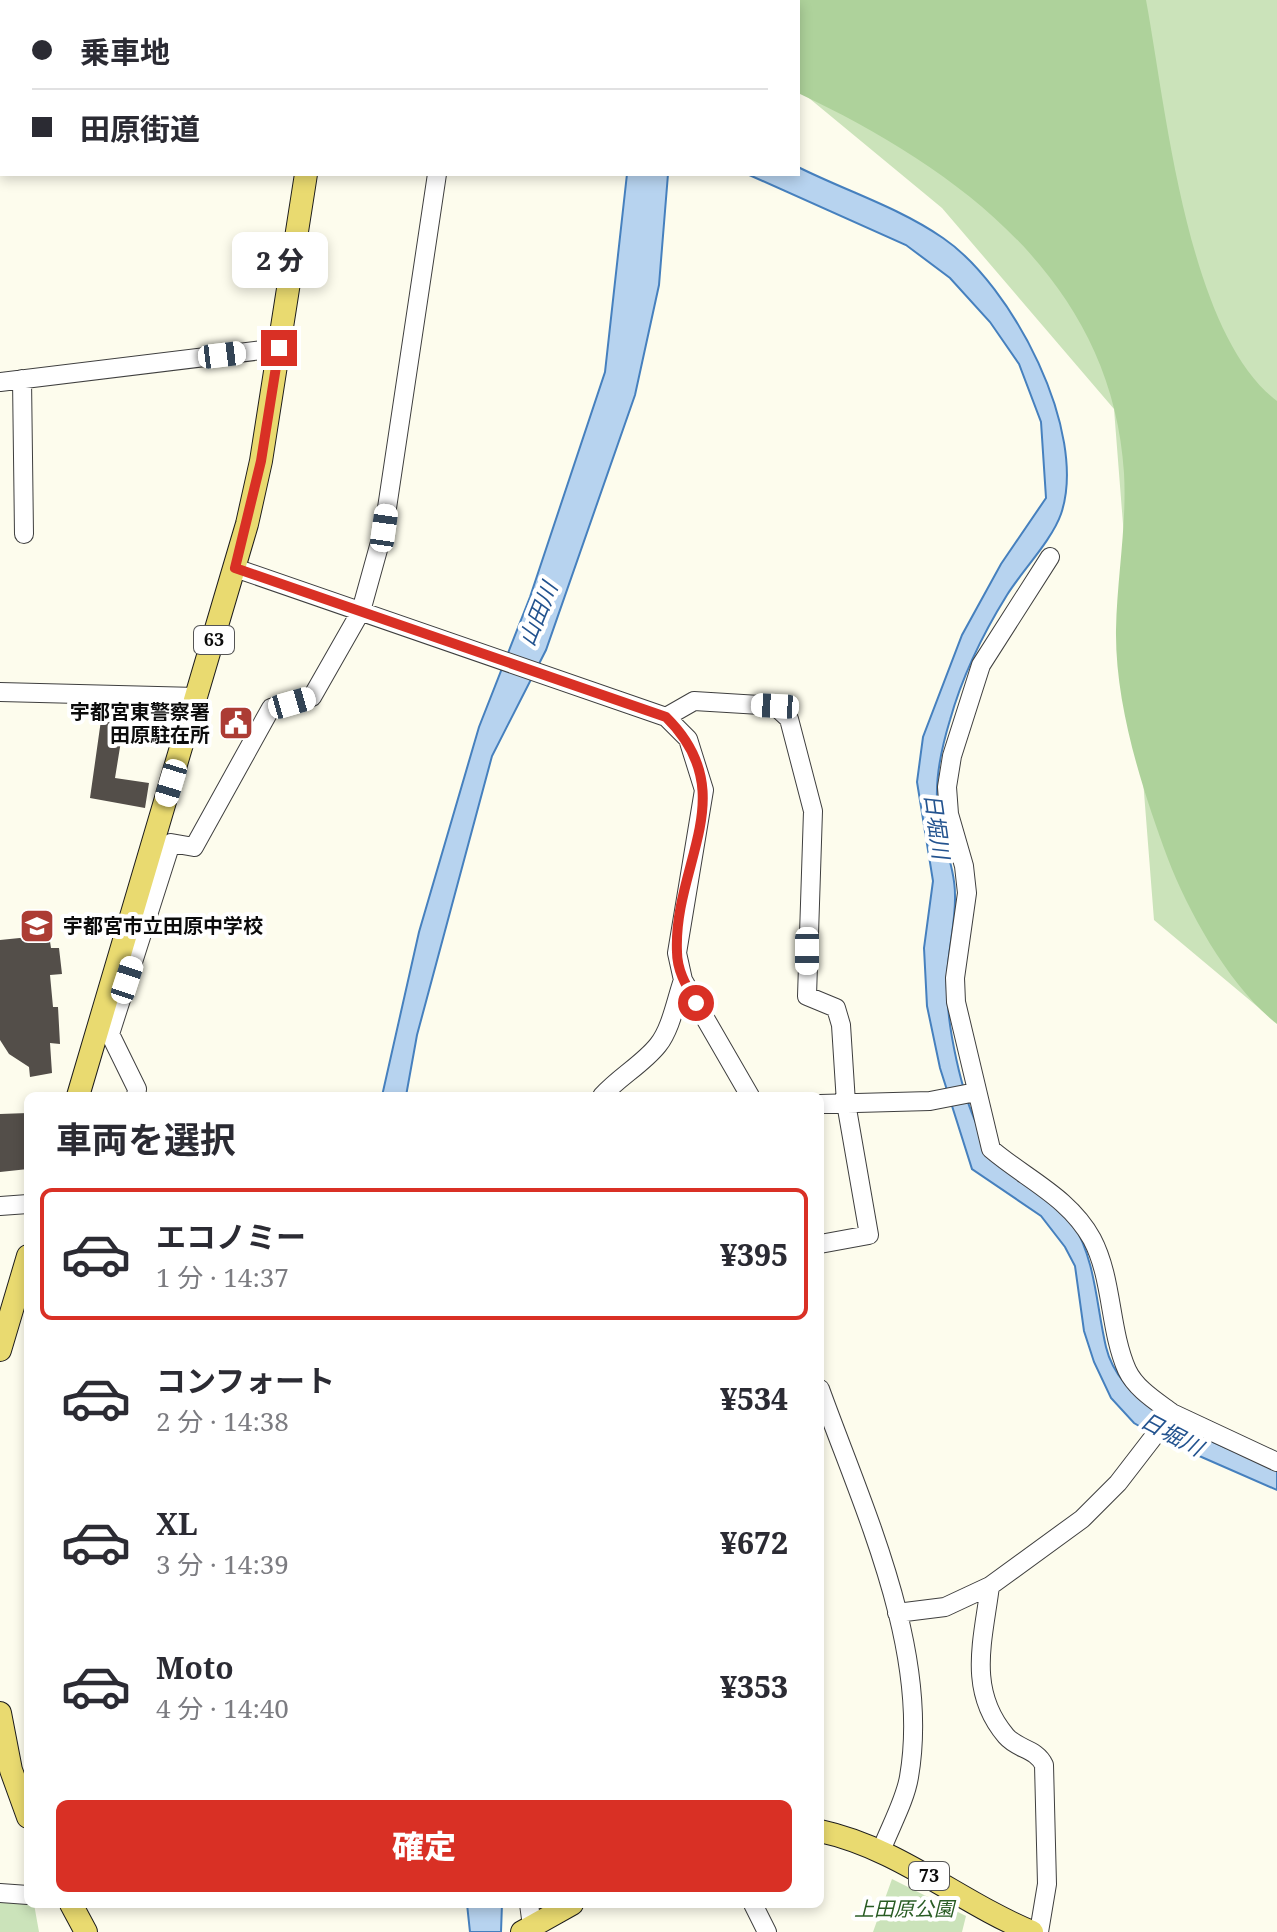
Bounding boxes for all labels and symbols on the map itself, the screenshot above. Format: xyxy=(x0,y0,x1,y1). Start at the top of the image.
callout: 2 分 xyxy=(231,232,327,288)
route end xyxy=(261,330,297,366)
car xyxy=(197,340,247,370)
car xyxy=(369,503,399,553)
water label: 山田川 xyxy=(511,576,564,650)
road number: 63 xyxy=(194,626,234,654)
car xyxy=(266,685,318,721)
car xyxy=(750,693,800,719)
place label: 宇都宮東警察署 田原駐在所 xyxy=(70,698,210,748)
public building icon: 宇都宮東警察署 田原駐在所 xyxy=(217,704,255,742)
car xyxy=(153,757,189,809)
water label: 日堀川 xyxy=(919,791,958,863)
school or university icon: 宇都宮市立田原中学校 xyxy=(18,907,56,945)
place label: 宇都宮市立田原中学校 xyxy=(63,912,263,939)
car xyxy=(795,927,819,975)
car xyxy=(108,953,146,1007)
route start xyxy=(678,985,714,1021)
water label: 日堀川 xyxy=(1136,1404,1210,1463)
road number: 73 xyxy=(909,1862,949,1890)
park label: 上田原公園 xyxy=(854,1895,957,1922)

